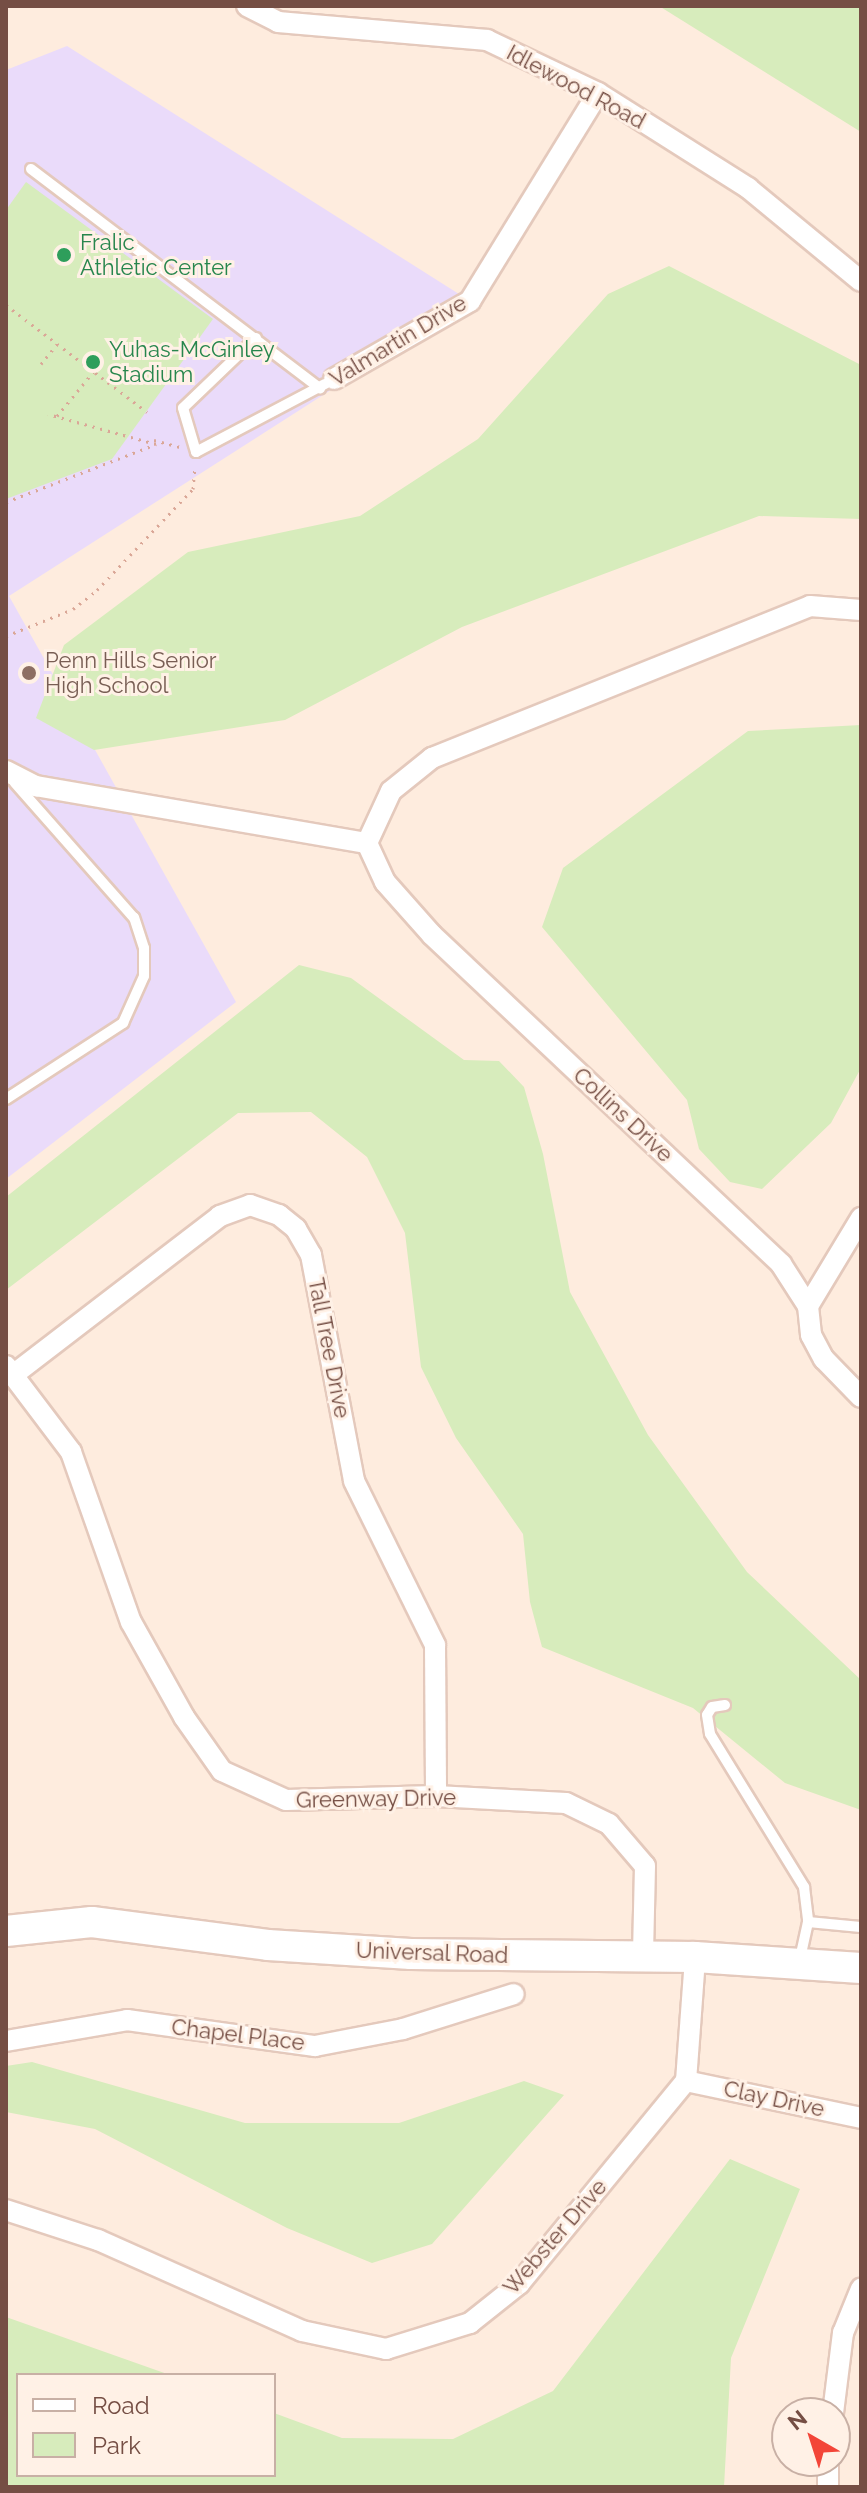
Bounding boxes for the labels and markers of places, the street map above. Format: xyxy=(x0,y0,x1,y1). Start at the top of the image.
place label: Fralic Athletic Center xyxy=(80,229,232,280)
marker: Fralic Athletic Center xyxy=(55,246,73,264)
place label: Yuhas-McGinley Stadium xyxy=(109,336,275,388)
marker: Yuhas-McGinley Stadium xyxy=(84,353,102,371)
place label: Penn Hills Senior High School xyxy=(45,647,217,698)
marker: Penn Hills Senior High School xyxy=(20,664,38,682)

